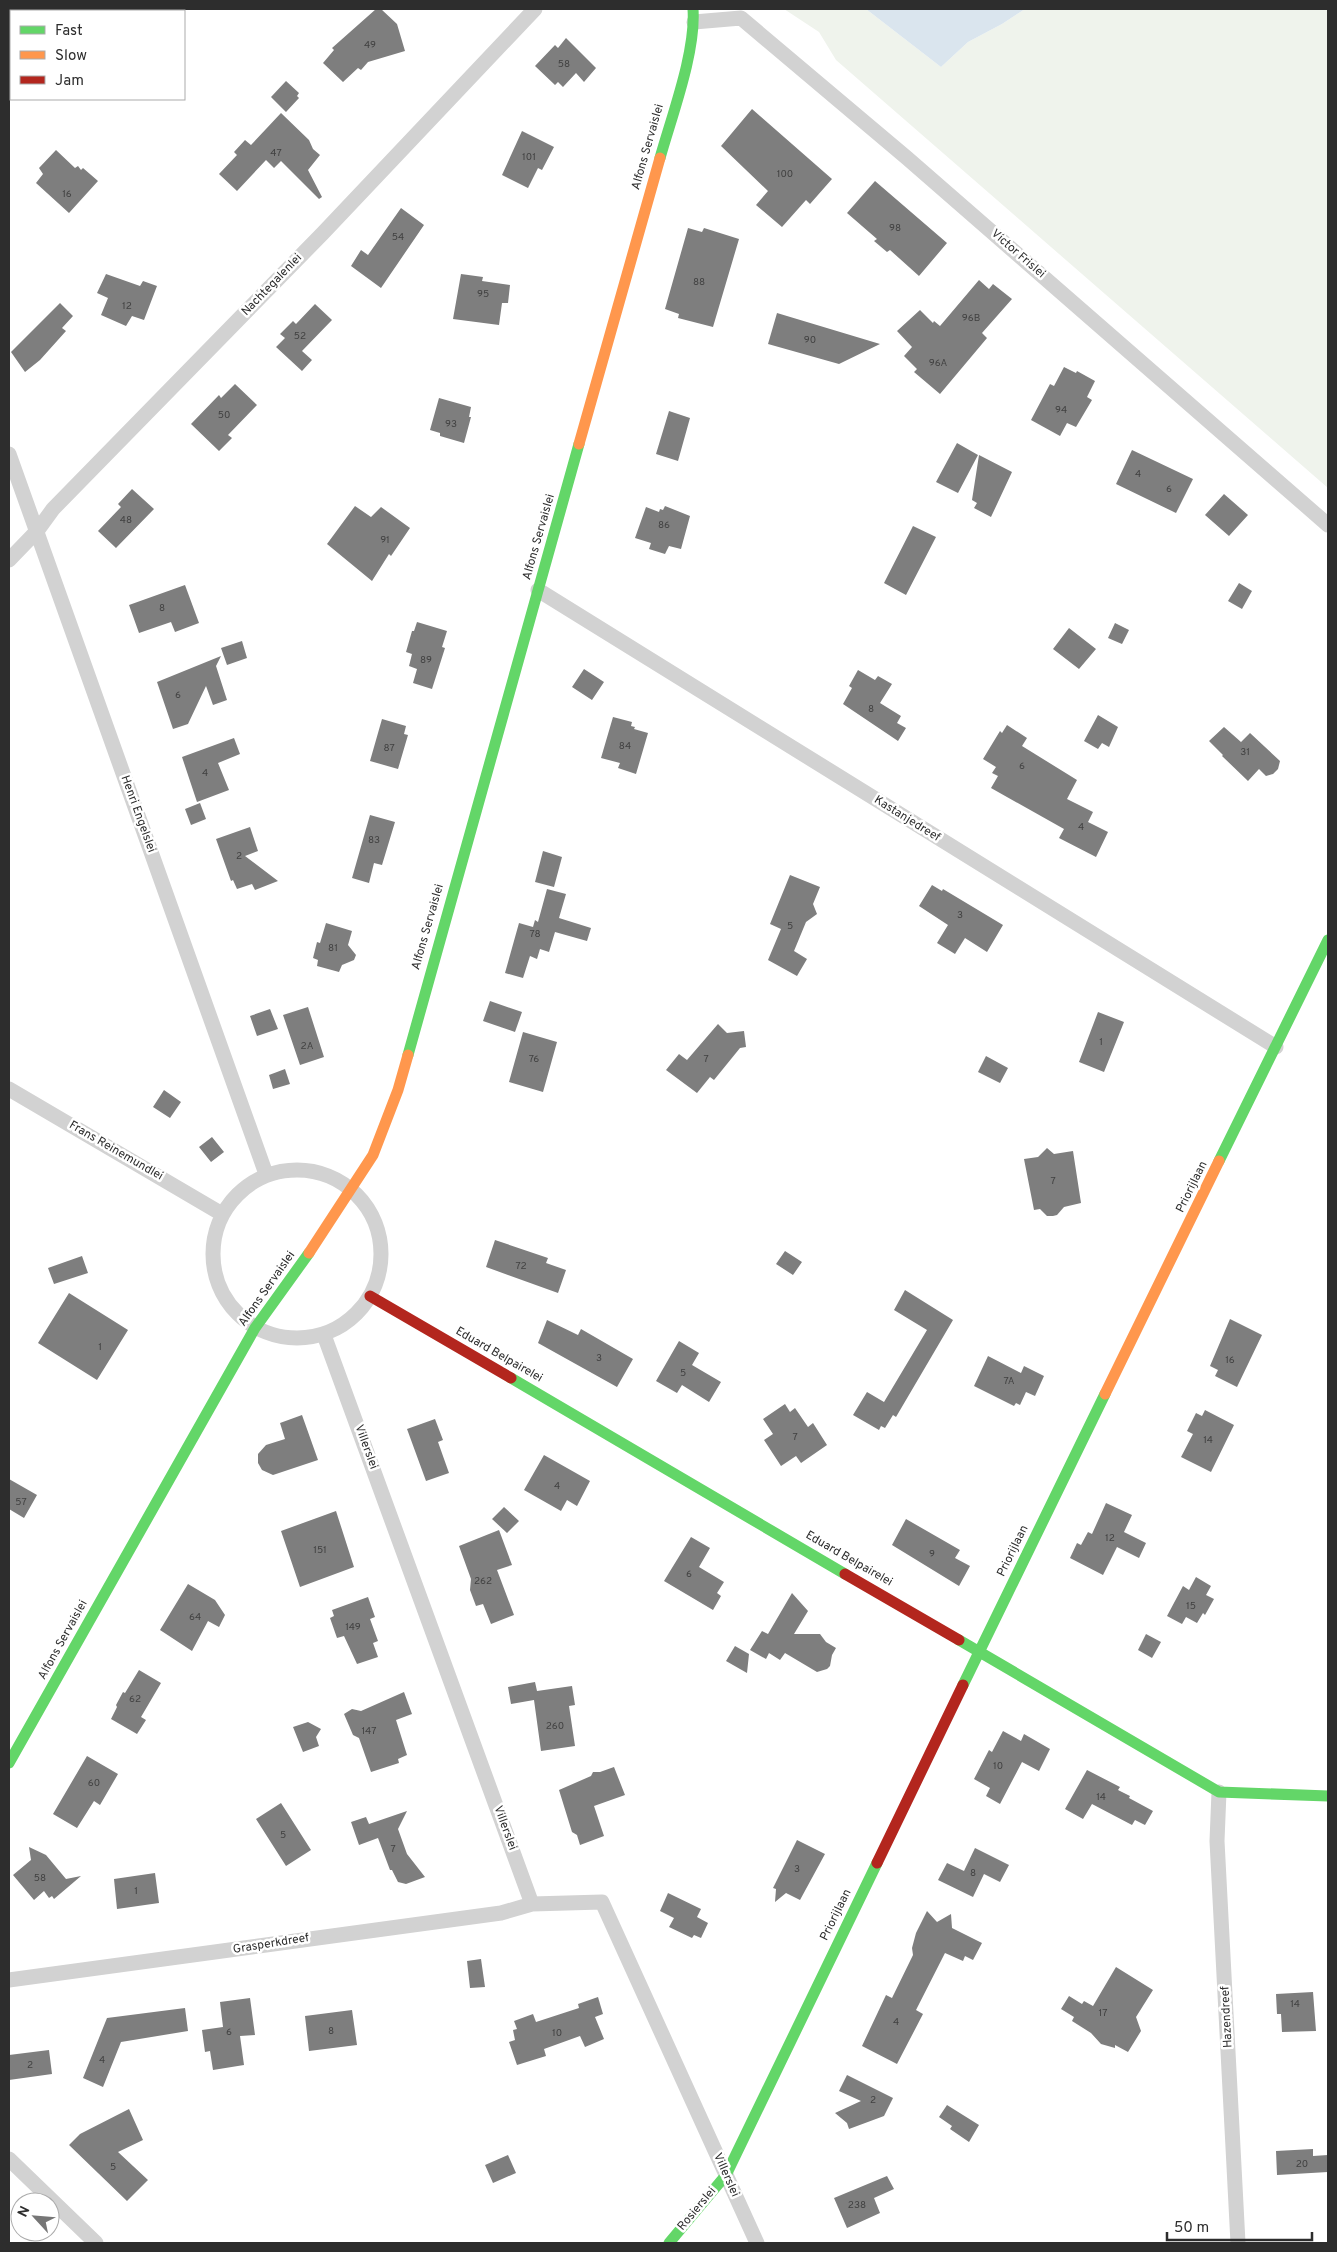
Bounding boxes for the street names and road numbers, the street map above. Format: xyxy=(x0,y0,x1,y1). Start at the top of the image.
street label: Alfons Servaislei xyxy=(628,102,668,192)
street label: Victor Frislei xyxy=(987,226,1049,282)
street label: Nachtegalenlei xyxy=(238,250,306,320)
street label: Alfons Servaislei xyxy=(519,492,559,582)
street label: Henri Engelslei xyxy=(117,773,159,855)
street label: Kastanjedreef xyxy=(871,792,943,846)
street label: Alfons Servaislei xyxy=(408,882,448,972)
street label: Frans Reinemundlei xyxy=(66,1118,166,1184)
street label: Priorijlaan xyxy=(1173,1158,1211,1216)
street label: Alfons Servaislei xyxy=(235,1248,299,1330)
street label: Eduard Belpairelei xyxy=(453,1324,545,1386)
street label: Villerslei xyxy=(351,1422,381,1472)
street label: Priorijlaan xyxy=(994,1522,1032,1580)
street label: Eduard Belpairelei xyxy=(803,1528,895,1590)
street label: Alfons Servaislei xyxy=(35,1597,91,1683)
street label: Villerslei xyxy=(490,1803,520,1853)
street label: Priorijlaan xyxy=(817,1886,855,1944)
street label: Grasperkdreef xyxy=(232,1930,310,1958)
street label: Hazendreef xyxy=(1217,1986,1237,2048)
street label: Villerslei xyxy=(709,2150,743,2200)
street label: Rosierslei xyxy=(674,2184,720,2234)

